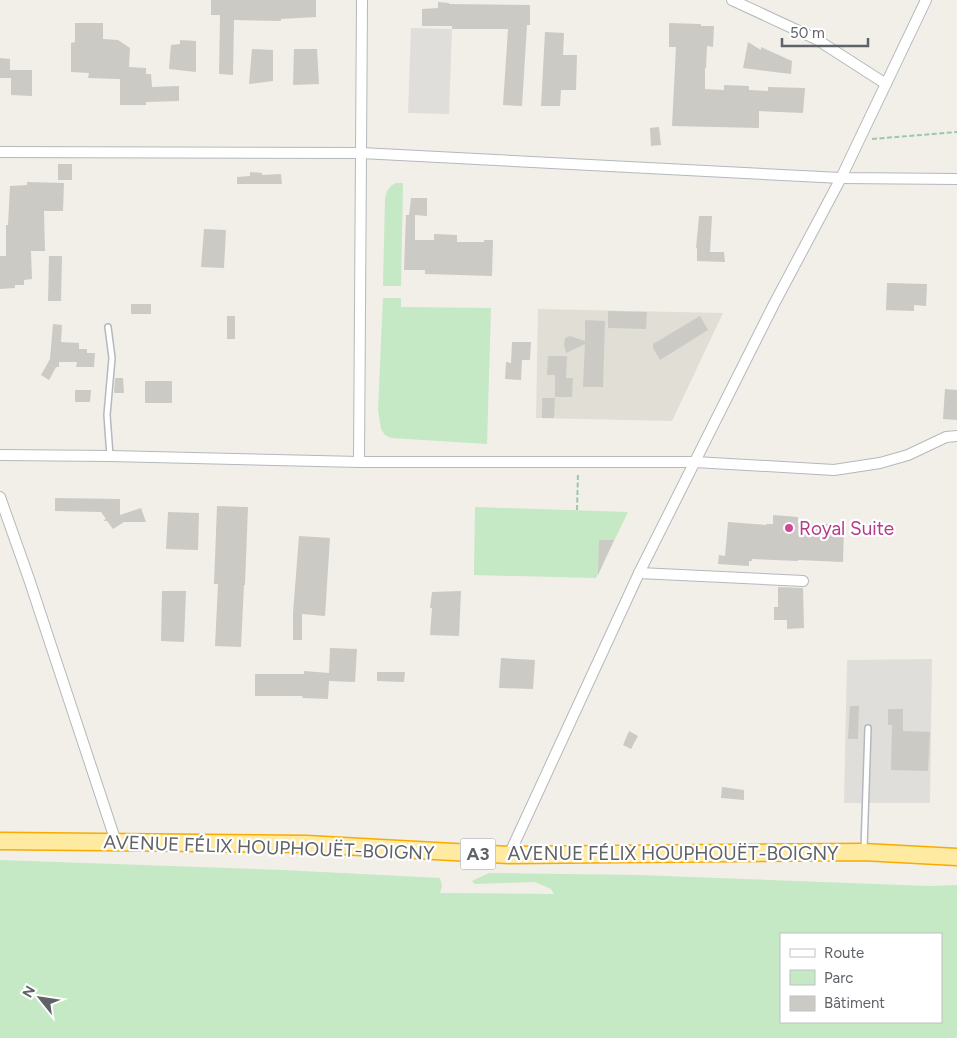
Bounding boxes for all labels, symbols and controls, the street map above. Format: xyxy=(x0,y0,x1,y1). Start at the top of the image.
scale bar xyxy=(782,15,868,47)
text: 50 m xyxy=(790,24,825,42)
place label: Royal Suite xyxy=(799,517,894,540)
marker: Royal Suite xyxy=(783,522,795,534)
street label: AVENUE FÉLIX HOUPHOUËT-BOIGNY xyxy=(103,830,435,865)
road number: A3 xyxy=(460,839,496,870)
street label: AVENUE FÉLIX HOUPHOUËT-BOIGNY xyxy=(507,842,839,865)
legend xyxy=(780,933,942,1023)
text: Route xyxy=(824,944,864,962)
text: Parc xyxy=(824,969,853,987)
north arrow xyxy=(15,973,65,1023)
text: N xyxy=(19,983,39,1001)
text: Bâtiment xyxy=(824,994,885,1012)

